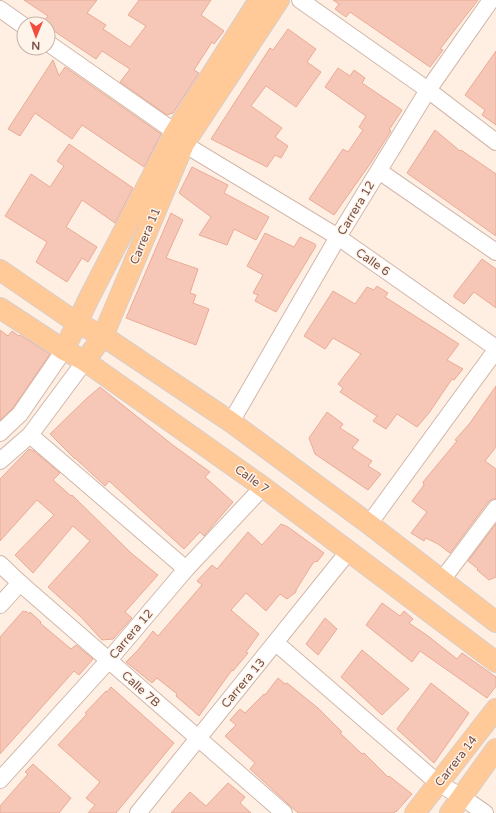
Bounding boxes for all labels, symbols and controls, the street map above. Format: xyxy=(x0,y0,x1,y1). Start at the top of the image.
north arrow xyxy=(16,16,56,56)
text: N xyxy=(31,39,40,52)
street label: Carrera 12 xyxy=(334,178,378,238)
street label: Carrera 11 xyxy=(127,205,163,267)
street label: Calle 6 xyxy=(353,245,393,279)
street label: Calle 7 xyxy=(232,462,272,496)
street label: Carrera 12 xyxy=(106,606,156,662)
street label: Carrera 13 xyxy=(218,655,268,711)
street label: Calle 7B xyxy=(119,668,163,710)
street label: Carrera 14 xyxy=(432,733,480,789)

